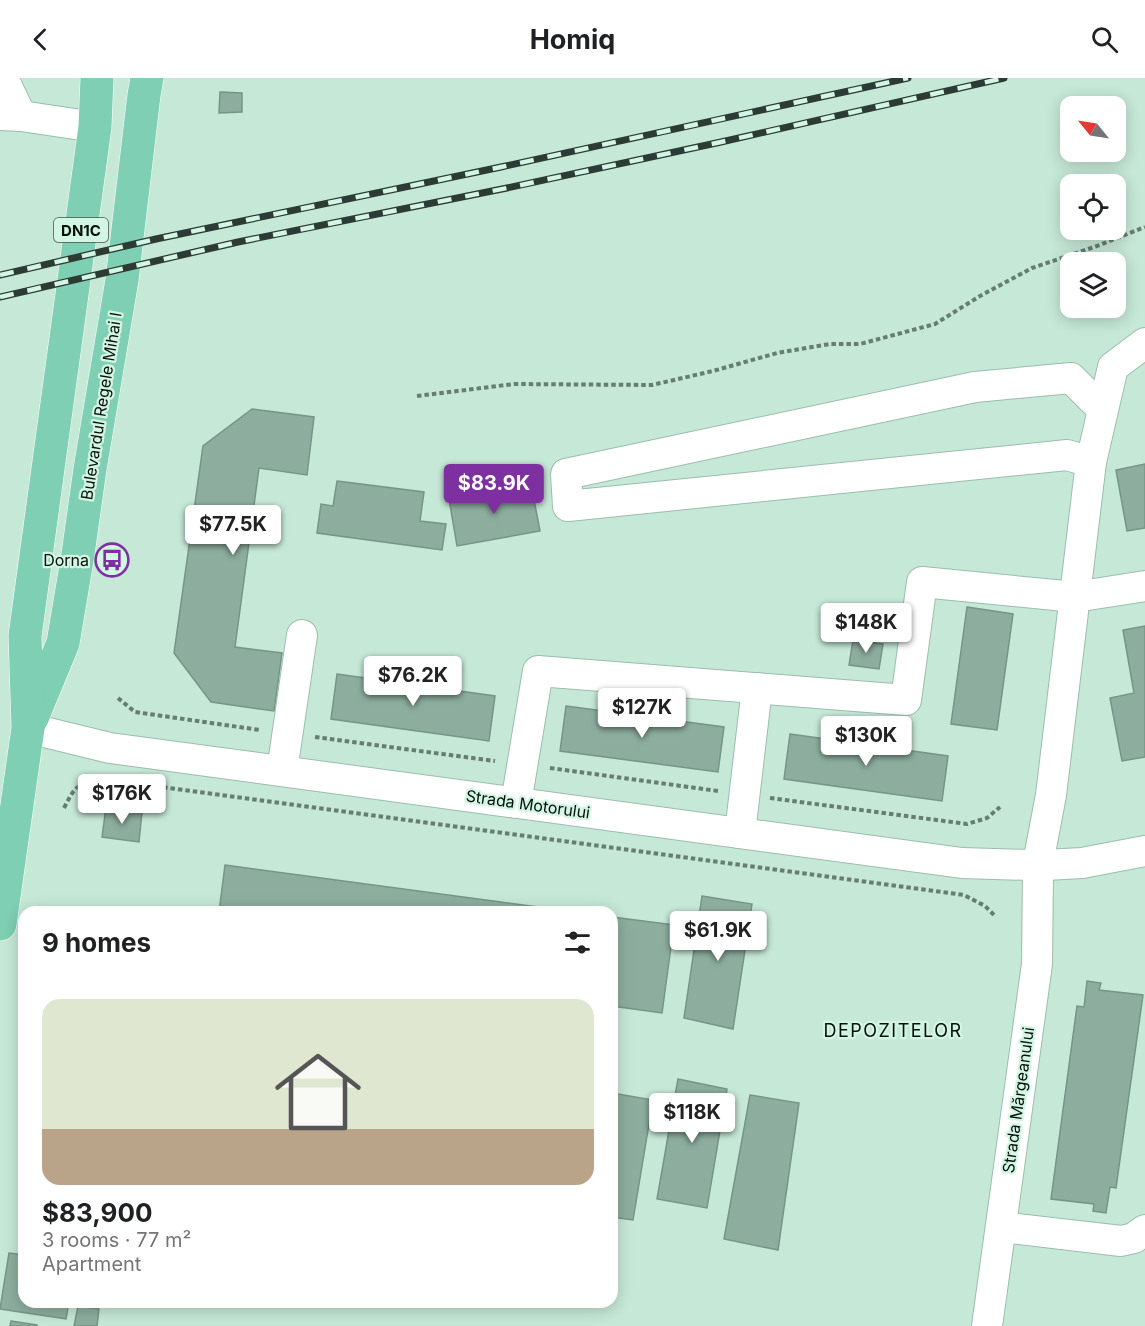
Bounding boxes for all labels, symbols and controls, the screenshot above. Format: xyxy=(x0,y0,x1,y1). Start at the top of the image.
icon: back xyxy=(24,23,57,56)
text: Homiq xyxy=(530,23,615,56)
icon: search xyxy=(1088,23,1121,56)
north arrow xyxy=(1060,96,1126,162)
map controls xyxy=(1060,96,1126,318)
button: locate xyxy=(1060,174,1126,240)
road number: DN1C xyxy=(54,218,108,242)
button: layers xyxy=(1060,252,1126,318)
street label: Bulevardul Regele Mihai I xyxy=(76,311,126,501)
pin: $83.9K xyxy=(445,464,543,515)
text: $83.9K xyxy=(458,471,530,495)
pin: $77.5K xyxy=(184,505,282,556)
text: $77.5K xyxy=(199,512,267,536)
bus stop icon: Dorna xyxy=(94,542,130,578)
place label: Dorna xyxy=(43,550,89,570)
pin: $148K xyxy=(824,603,908,654)
text: $148K xyxy=(835,610,897,634)
pin: $76.2K xyxy=(364,656,462,707)
text: $76.2K xyxy=(378,663,448,687)
pin: $127K xyxy=(600,688,684,739)
text: $127K xyxy=(612,695,672,719)
pin: $130K xyxy=(824,716,908,767)
text: $130K xyxy=(835,723,897,747)
pin: $176K xyxy=(80,774,164,825)
text: $176K xyxy=(92,781,152,805)
street label: Strada Motorului xyxy=(465,785,591,823)
pin: $61.9K xyxy=(669,911,767,962)
text: $61.9K xyxy=(684,918,752,942)
icon: filters xyxy=(561,926,594,959)
text: 9 homes xyxy=(42,927,151,958)
district label: DEPOZITELOR xyxy=(823,1020,963,1041)
street label: Strada Mărgeanului xyxy=(998,1026,1038,1174)
icon: home xyxy=(264,1038,372,1146)
pin: $118K xyxy=(650,1093,734,1144)
text: $118K xyxy=(663,1100,721,1124)
text: $83,900 xyxy=(42,1197,153,1228)
text: 3 rooms · 77 m² xyxy=(42,1228,191,1252)
text: Apartment xyxy=(42,1252,141,1276)

